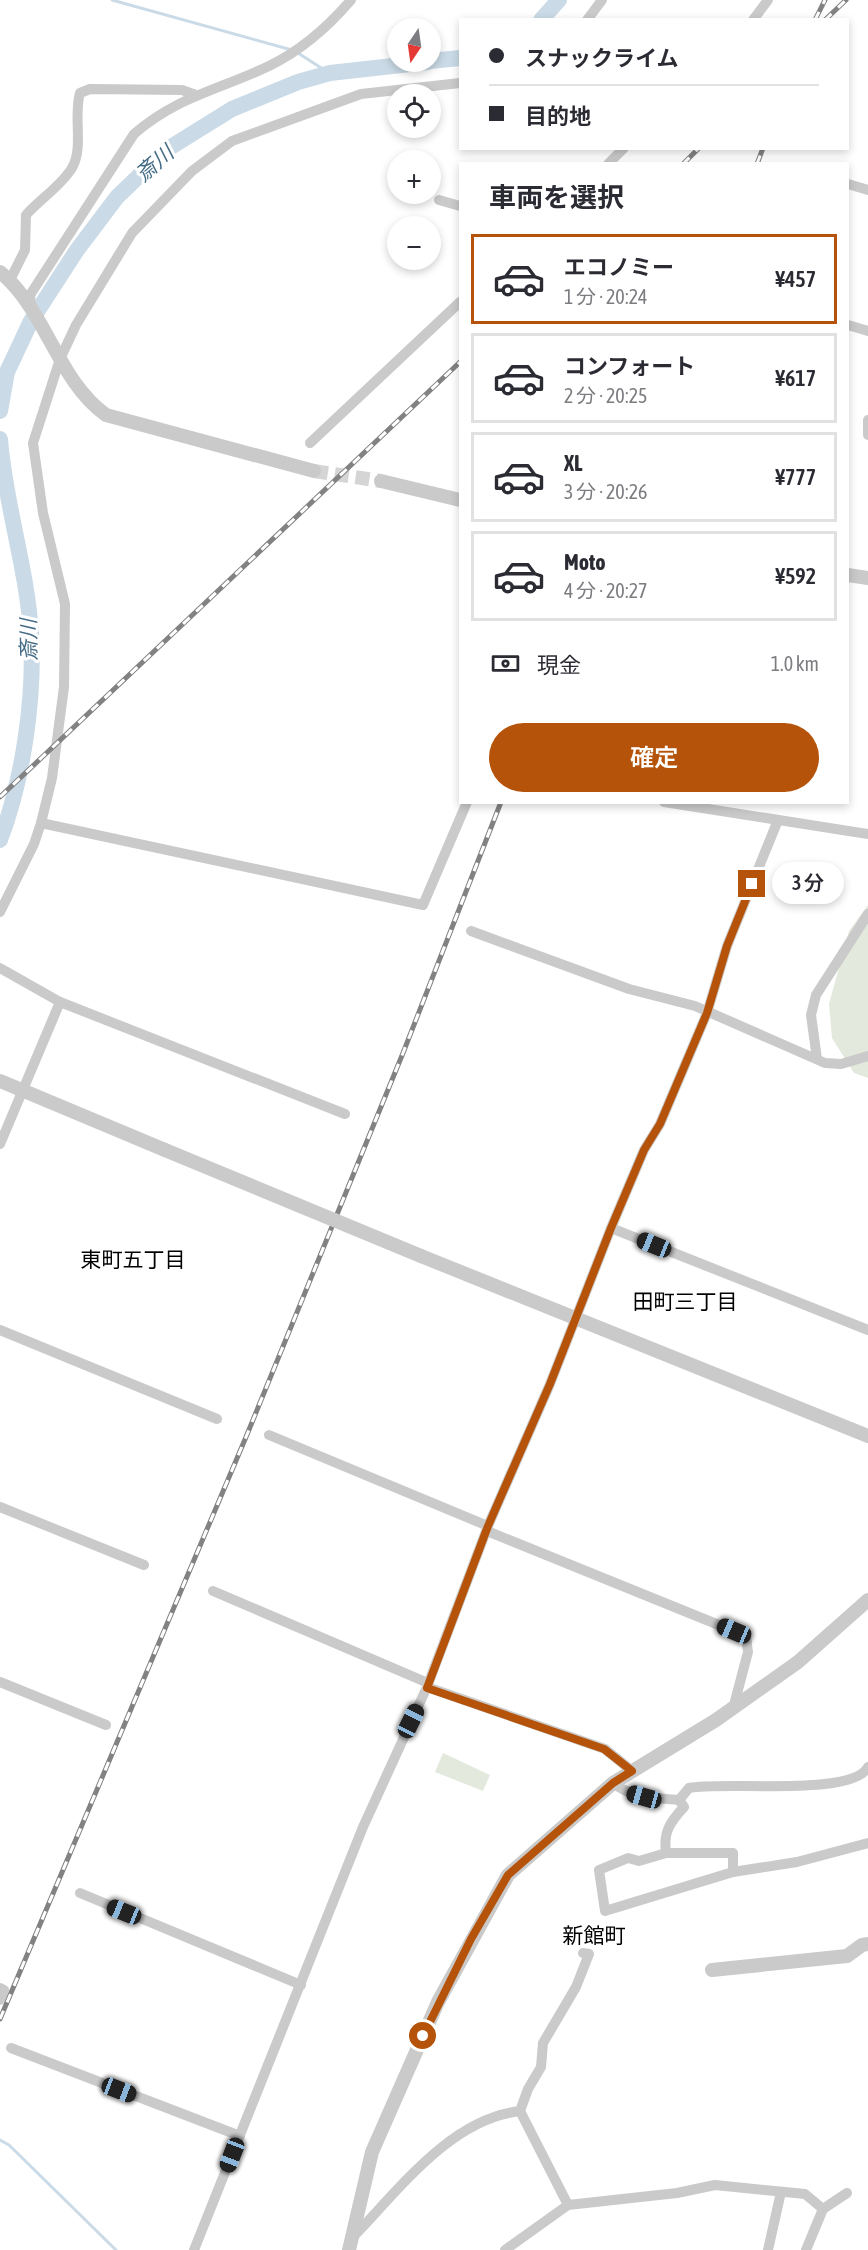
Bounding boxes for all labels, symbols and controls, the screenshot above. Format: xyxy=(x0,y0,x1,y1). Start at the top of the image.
north arrow xyxy=(387,18,441,72)
map controls xyxy=(387,18,441,270)
text: スナックライム xyxy=(525,45,679,71)
button: locate xyxy=(387,84,441,138)
text: 目的地 xyxy=(525,103,591,129)
water label: 斎川 xyxy=(130,139,179,186)
button: + xyxy=(387,150,441,204)
text: 車両を選択 xyxy=(489,182,624,213)
button: − xyxy=(387,216,441,270)
icon: car xyxy=(492,252,546,306)
text: エコノミー xyxy=(564,254,674,280)
text: ¥457 xyxy=(775,266,816,292)
text: 1 分 · 20:24 xyxy=(564,285,647,308)
icon: car xyxy=(492,351,546,405)
text: コンフォート xyxy=(564,353,695,379)
text: ¥617 xyxy=(775,365,816,391)
text: 2 分 · 20:25 xyxy=(564,384,647,407)
icon: car xyxy=(492,450,546,504)
text: XL xyxy=(564,450,582,476)
text: ¥777 xyxy=(775,464,816,490)
text: 3 分 · 20:26 xyxy=(564,480,647,503)
icon: car xyxy=(492,549,546,603)
text: Moto xyxy=(564,549,606,575)
text: ¥592 xyxy=(775,563,816,589)
text: 4 分 · 20:27 xyxy=(564,579,647,602)
water label: 斎川 xyxy=(16,617,40,661)
icon: cash xyxy=(489,647,522,680)
text: 現金 xyxy=(537,652,581,678)
text: 1.0 km xyxy=(771,652,819,675)
button: 確定 xyxy=(489,723,819,792)
callout: 3 分 xyxy=(773,863,845,905)
route end xyxy=(738,870,765,897)
text: 3 分 xyxy=(792,871,824,894)
car xyxy=(634,1230,674,1260)
district label: 東町五丁目 xyxy=(81,1247,186,1271)
district label: 田町三丁目 xyxy=(633,1289,738,1313)
car xyxy=(714,1616,754,1646)
car xyxy=(395,1701,427,1741)
car xyxy=(624,1783,664,1811)
car xyxy=(104,1897,144,1927)
district label: 新館町 xyxy=(563,1923,626,1947)
route start xyxy=(409,2022,436,2049)
car xyxy=(99,2075,139,2105)
car xyxy=(217,2135,247,2175)

